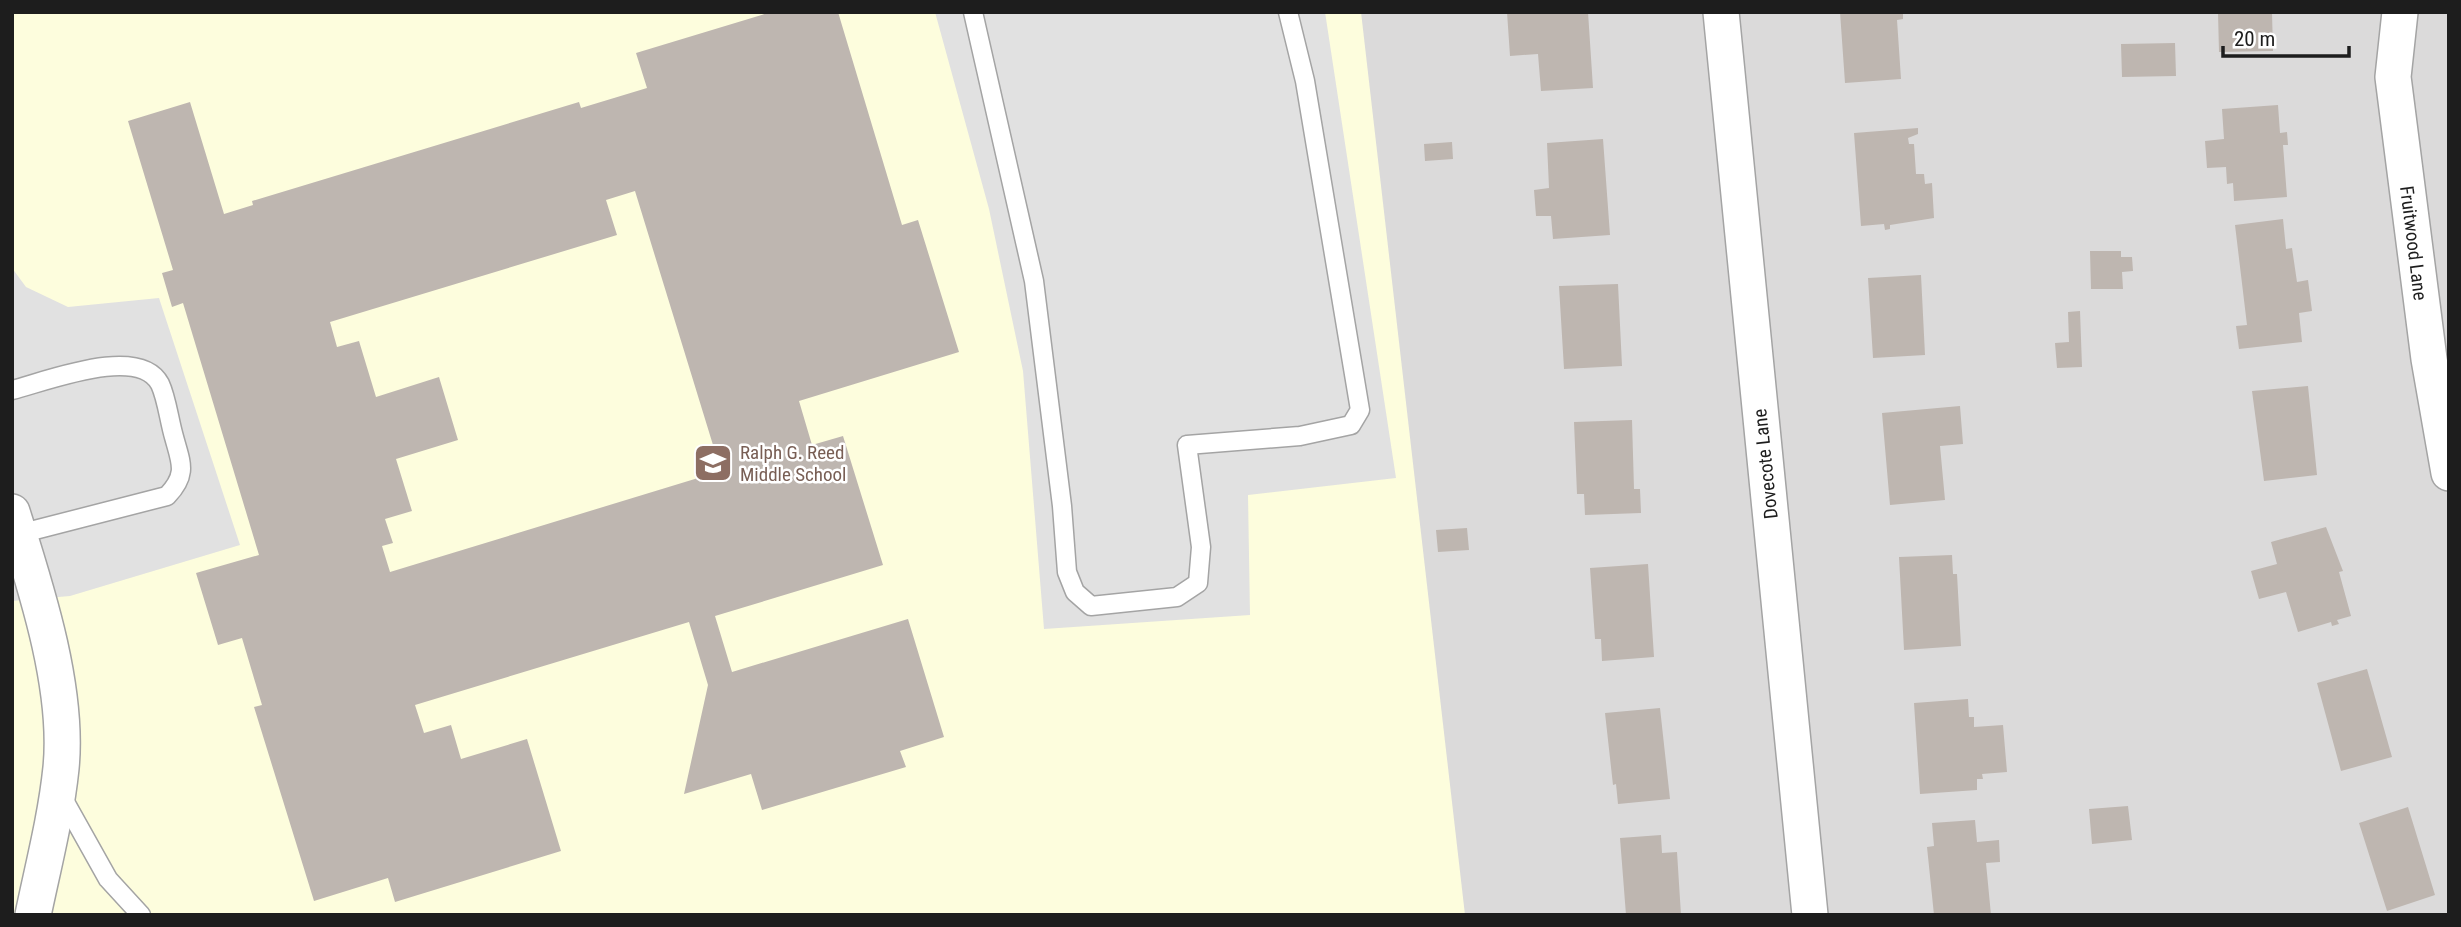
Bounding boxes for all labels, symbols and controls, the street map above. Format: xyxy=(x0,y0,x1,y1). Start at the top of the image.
scale bar xyxy=(2223,14,2349,58)
text: 20 m xyxy=(2234,27,2275,51)
street label: Fruitwood Lane xyxy=(2395,184,2432,302)
street label: Dovecote Lane xyxy=(1748,408,1783,520)
place label: Ralph G. Reed Middle School xyxy=(740,441,846,486)
school or university icon: Ralph G. Reed Middle School xyxy=(692,442,734,484)

